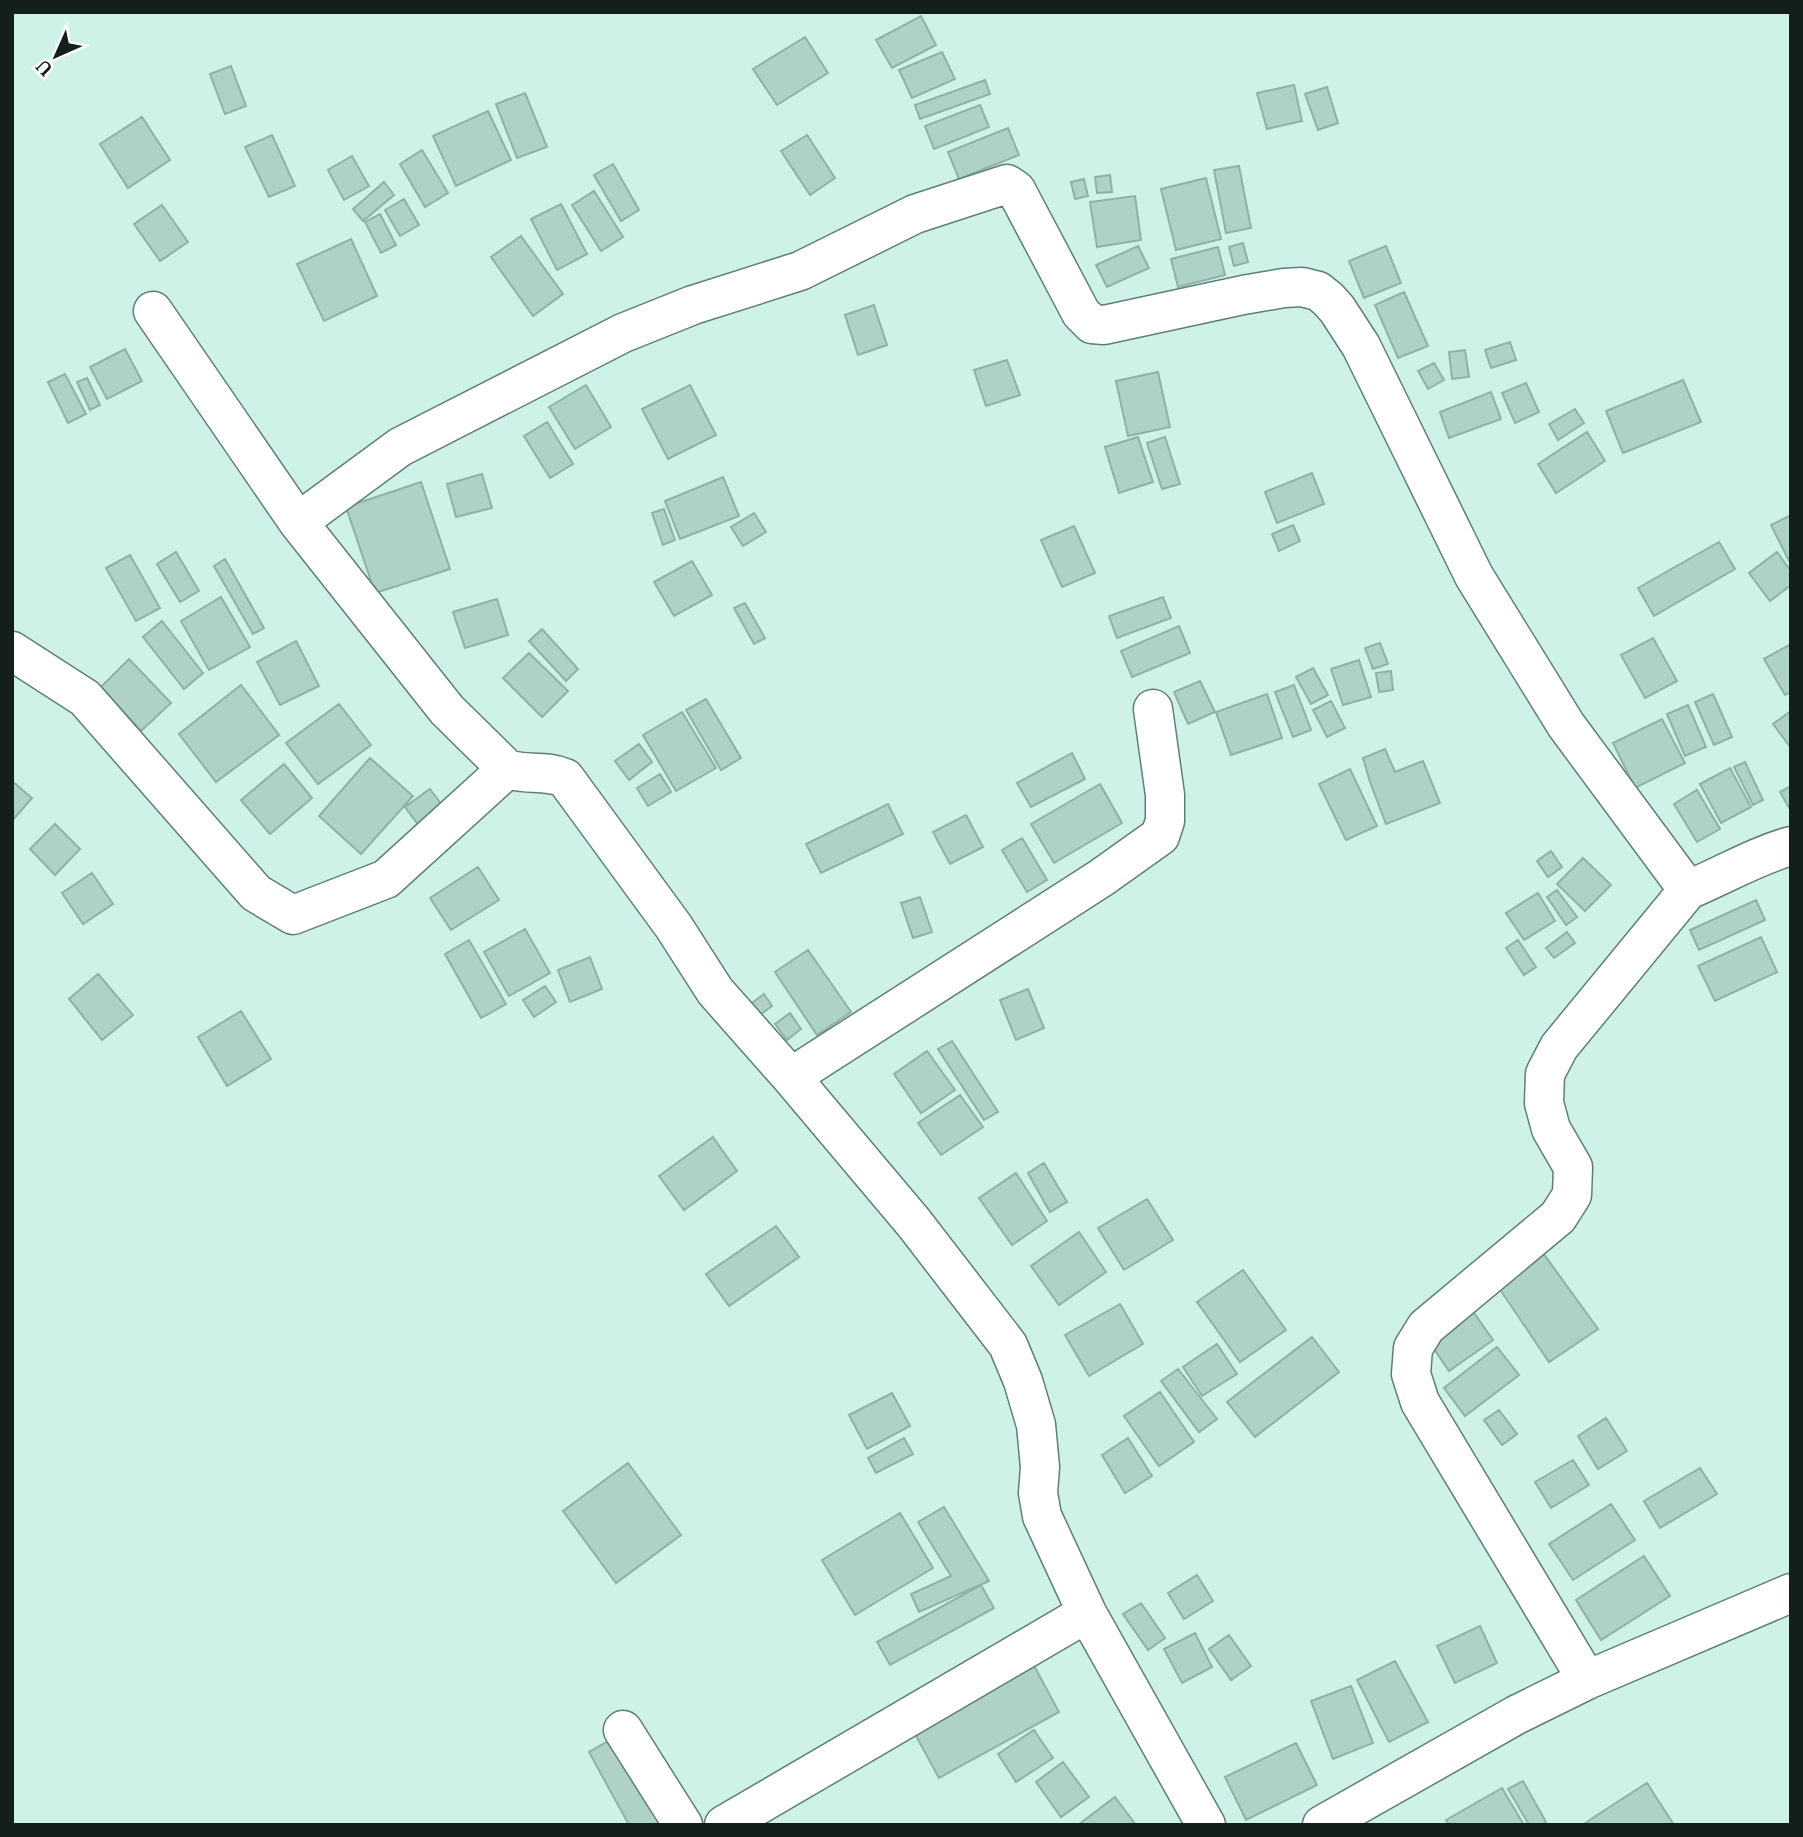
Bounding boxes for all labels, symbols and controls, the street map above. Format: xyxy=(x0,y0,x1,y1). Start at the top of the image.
north arrow xyxy=(21,21,91,91)
text: U xyxy=(30,54,57,82)

